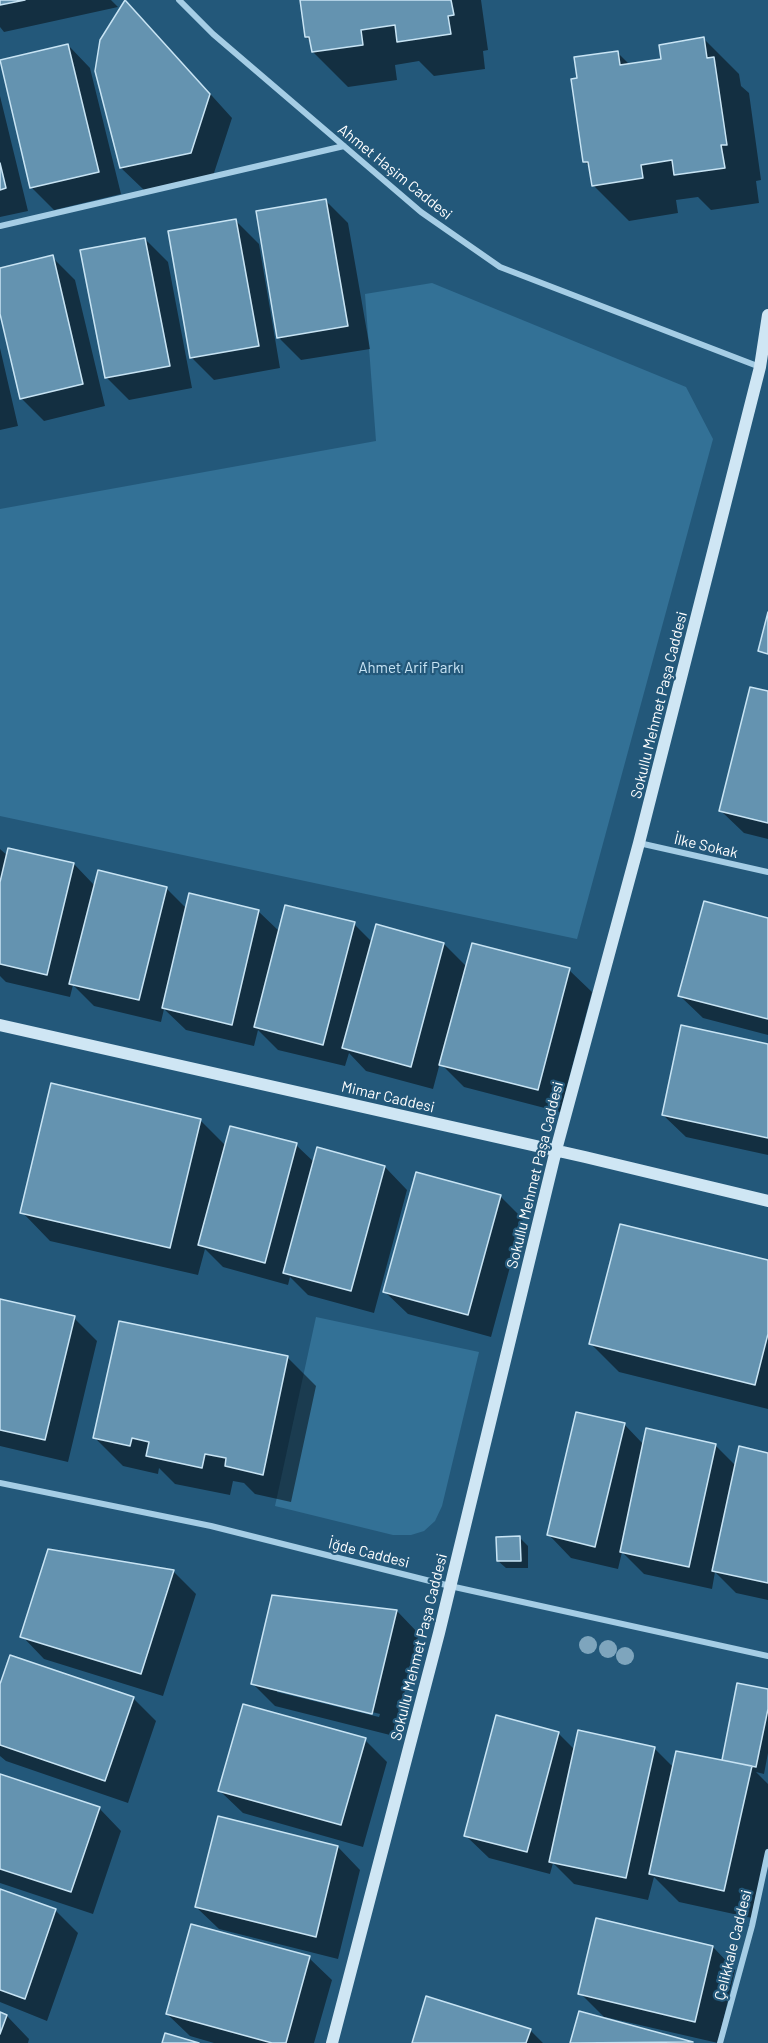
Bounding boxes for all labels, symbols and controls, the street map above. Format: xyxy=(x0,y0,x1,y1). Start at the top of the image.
street label: Ahmet Haşim Caddesi xyxy=(334,120,456,224)
street label: Sokullu Mehmet Paşa Caddesi xyxy=(627,610,691,800)
park label: Ahmet Arif Parkı xyxy=(358,659,464,677)
street label: İlke Sokak xyxy=(672,830,740,862)
street label: Mimar Caddesi xyxy=(340,1078,436,1116)
street label: Sokullu Mehmet Paşa Caddesi xyxy=(503,1080,567,1270)
street label: İğde Caddesi xyxy=(327,1534,411,1572)
street label: Sokullu Mehmet Paşa Caddesi xyxy=(387,1552,451,1742)
street label: Çelikkale Caddesi xyxy=(711,1888,755,2002)

